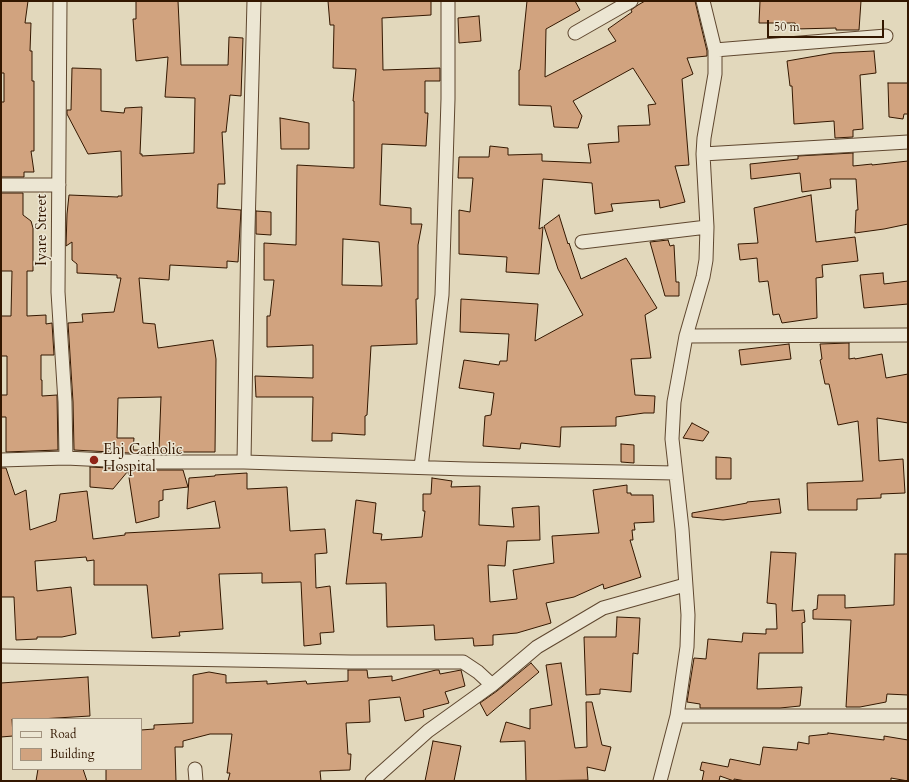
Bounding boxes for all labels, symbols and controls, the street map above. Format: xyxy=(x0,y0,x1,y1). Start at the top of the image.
scale bar xyxy=(769,12,886,38)
text: 50 m xyxy=(774,19,800,35)
street label: Iyare Street xyxy=(34,194,52,266)
place label: Ehj Catholic Hospital xyxy=(103,442,183,477)
marker: Ehj Catholic Hospital xyxy=(88,454,100,466)
legend xyxy=(12,718,142,770)
text: Road xyxy=(50,726,76,742)
text: Building xyxy=(50,746,94,762)

